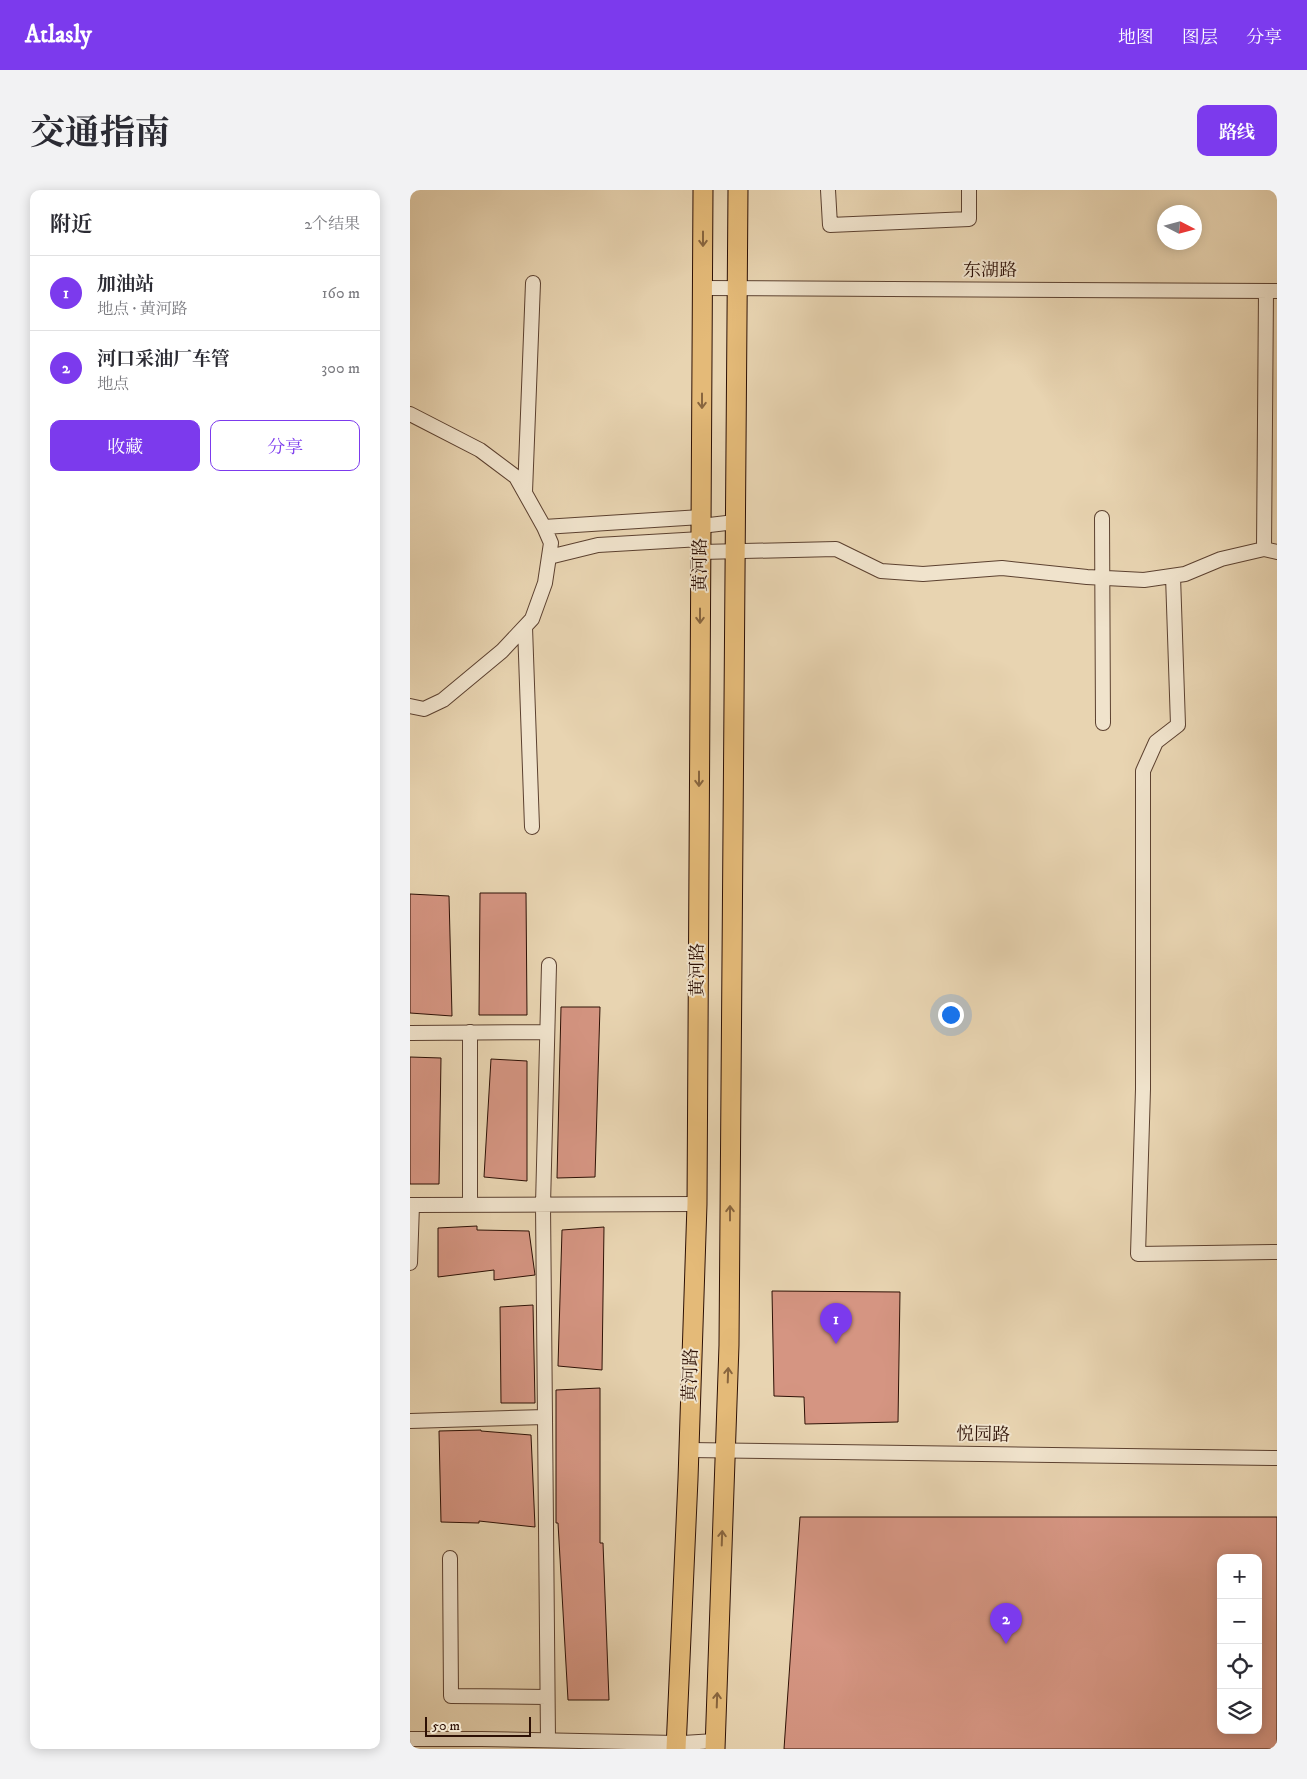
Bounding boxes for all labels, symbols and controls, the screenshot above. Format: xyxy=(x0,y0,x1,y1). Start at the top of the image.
text: Atlasly xyxy=(25,20,92,50)
text: 地图 xyxy=(1118,27,1154,49)
text: 图层 xyxy=(1182,27,1218,49)
text: 分享 xyxy=(1246,27,1282,49)
button: 路线 xyxy=(1197,105,1277,156)
text: 交通指南 xyxy=(30,112,170,156)
north arrow xyxy=(1157,205,1202,250)
text: 附近 xyxy=(50,212,92,238)
text: 2个结果 xyxy=(304,214,360,234)
one-way arrow xyxy=(698,230,708,246)
street label: 东湖路 xyxy=(963,260,1017,282)
text: 加油站 xyxy=(97,273,154,296)
text: 1 xyxy=(63,283,69,303)
text: 160 m xyxy=(322,283,360,303)
text: 地点 · 黄河路 xyxy=(97,299,188,319)
text: 河口采油厂车管 xyxy=(97,348,230,371)
text: 2 xyxy=(62,358,70,378)
text: 300 m xyxy=(321,358,360,378)
text: 地点 xyxy=(97,374,129,394)
one-way arrow xyxy=(697,392,707,409)
button: 收藏 xyxy=(50,420,200,471)
button: 分享 xyxy=(210,420,360,471)
street label: 黄河路 xyxy=(690,538,712,592)
one-way arrow xyxy=(695,608,705,624)
one-way arrow xyxy=(694,770,704,786)
street label: 黄河路 xyxy=(687,943,709,997)
your location xyxy=(938,1002,964,1028)
one-way arrow xyxy=(725,1205,735,1222)
pin: 1 xyxy=(820,1303,852,1344)
street label: 黄河路 xyxy=(679,1348,703,1402)
one-way arrow xyxy=(724,1368,733,1384)
street label: 悦园路 xyxy=(956,1424,1010,1446)
one-way arrow xyxy=(718,1530,727,1546)
map controls xyxy=(1217,1554,1262,1734)
button: + xyxy=(1217,1554,1262,1599)
button: − xyxy=(1217,1599,1262,1644)
pin: 2 xyxy=(990,1603,1022,1644)
button: locate xyxy=(1217,1644,1262,1689)
button: layers xyxy=(1217,1689,1262,1734)
one-way arrow xyxy=(712,1693,721,1709)
scale bar xyxy=(425,1714,531,1737)
text: 50 m xyxy=(432,1717,460,1735)

